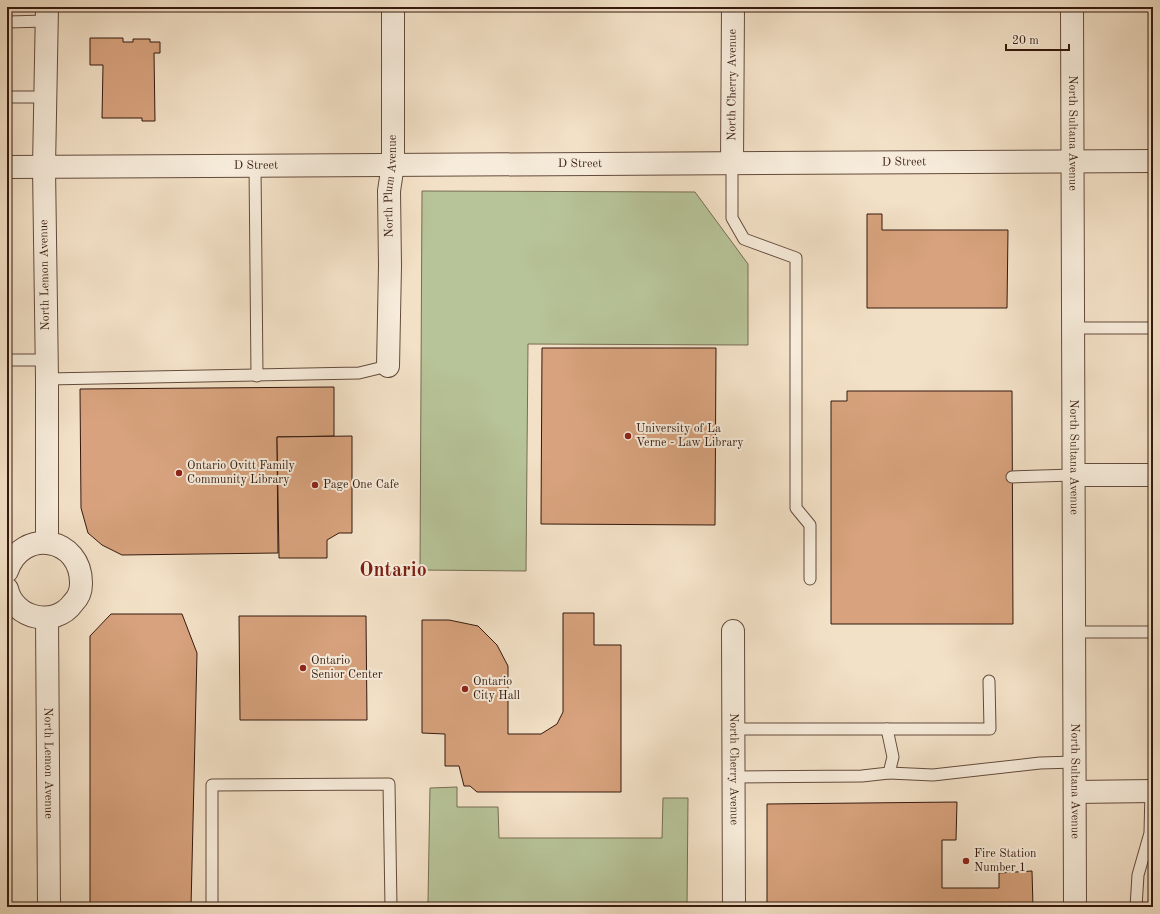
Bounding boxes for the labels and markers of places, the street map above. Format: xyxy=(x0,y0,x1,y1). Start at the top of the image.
place label: University of La Verne - Law Library xyxy=(636,423,744,449)
marker: University of La Verne - Law Library xyxy=(623,431,633,441)
place label: Ontario Ovitt Family Community Library xyxy=(187,460,296,486)
marker: Ontario Ovitt Family Community Library xyxy=(174,468,184,478)
place label: Page One Cafe xyxy=(323,479,400,491)
marker: Page One Cafe xyxy=(310,480,320,490)
place label: Ontario Senior Center xyxy=(311,655,383,681)
marker: Ontario Senior Center xyxy=(298,663,308,673)
place label: Ontario City Hall xyxy=(473,676,520,702)
marker: Ontario City Hall xyxy=(460,684,470,694)
place label: Fire Station Number 1 xyxy=(974,848,1037,874)
marker: Fire Station Number 1 xyxy=(961,856,971,866)

